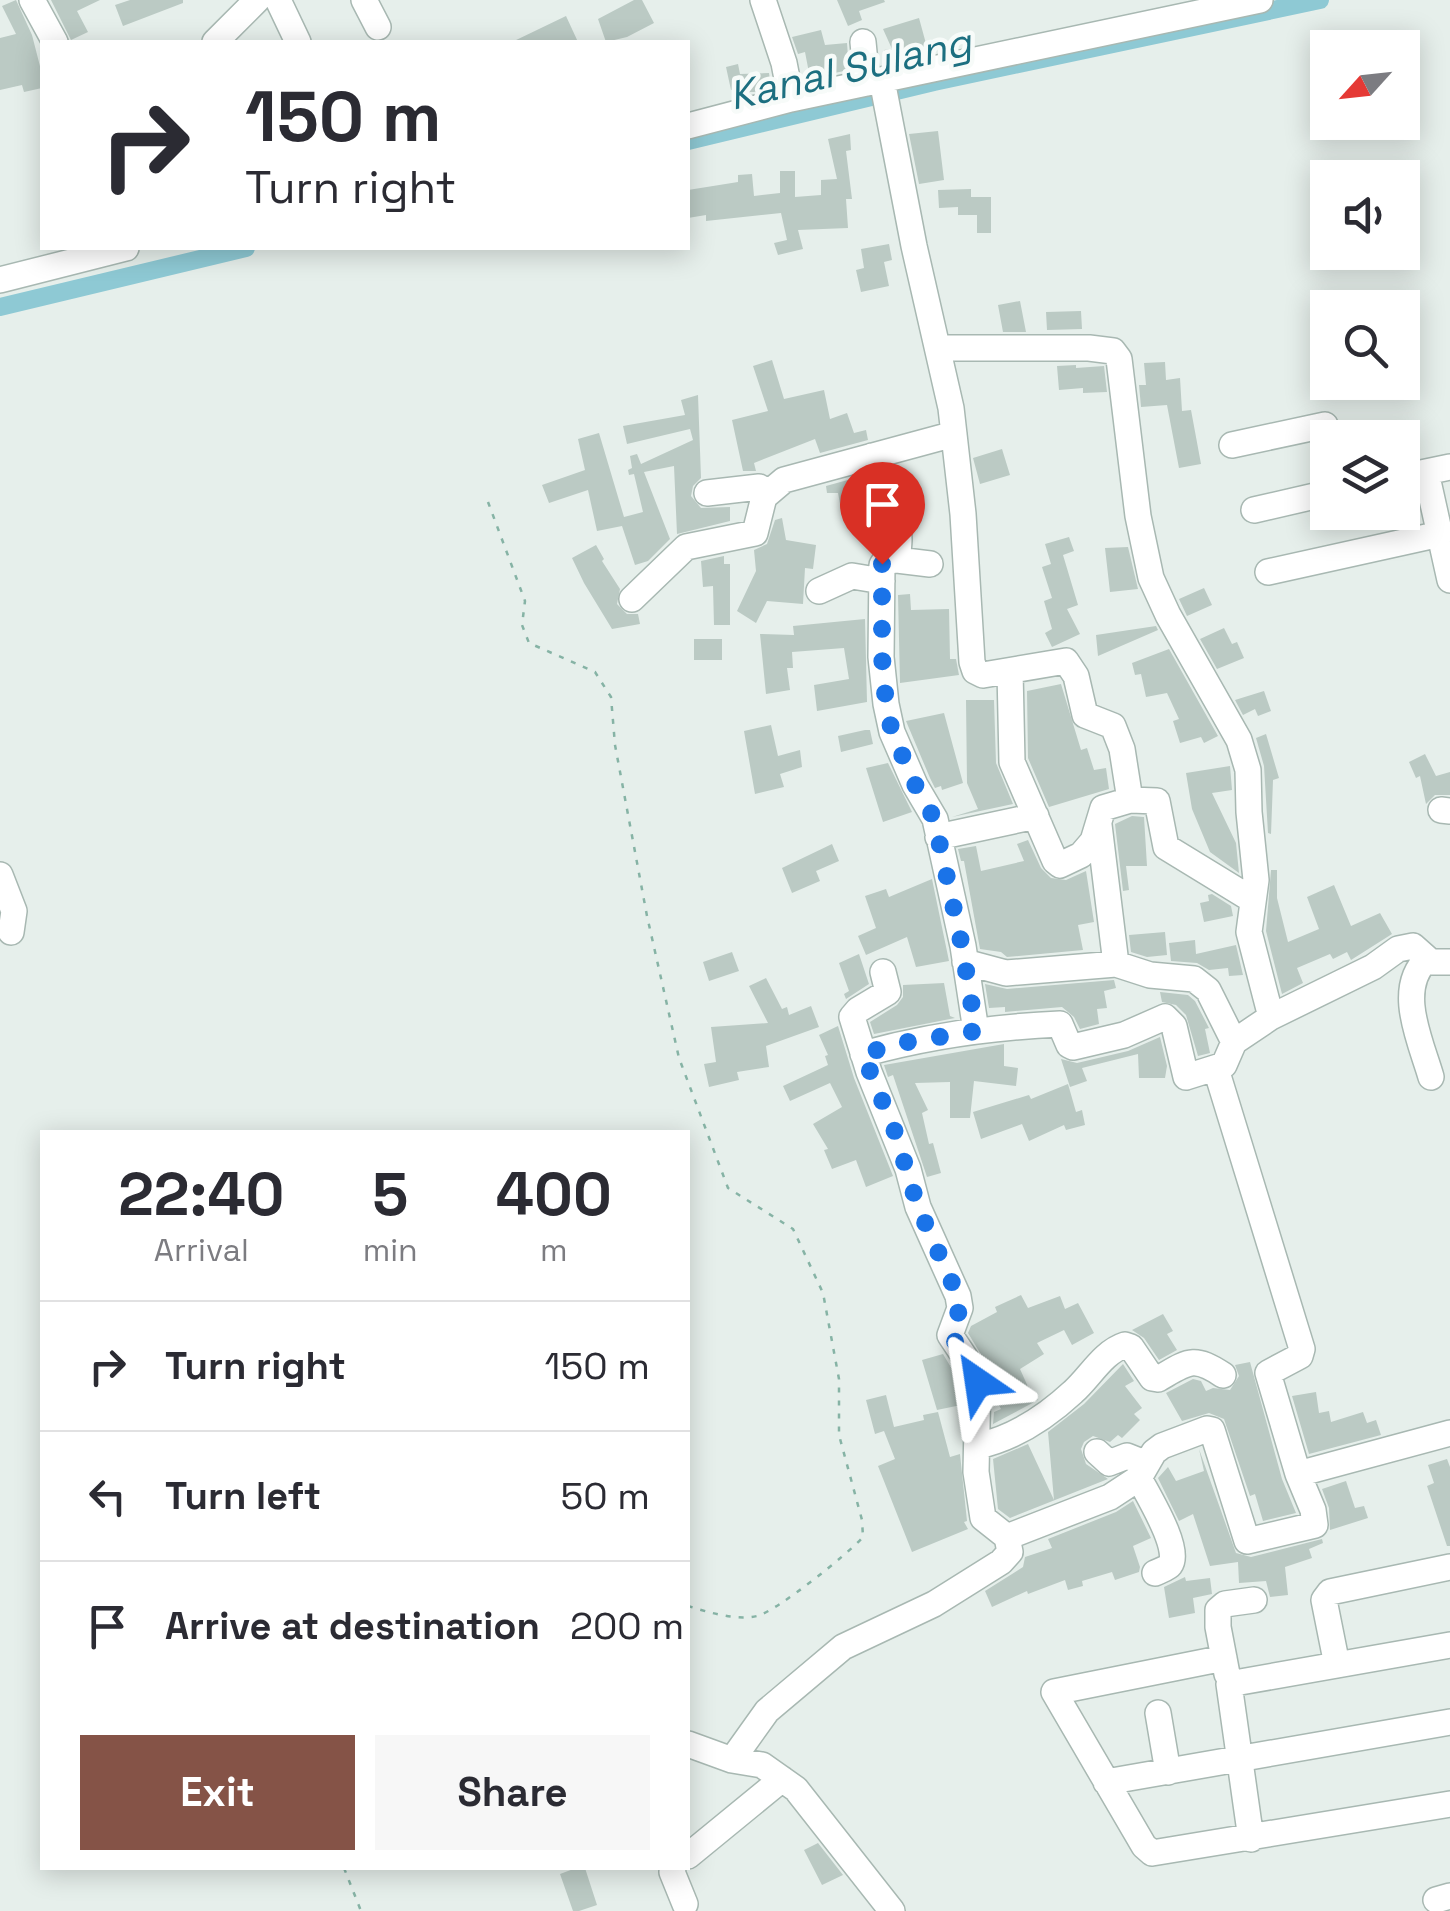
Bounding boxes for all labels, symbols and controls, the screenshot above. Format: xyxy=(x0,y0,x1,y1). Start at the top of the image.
water label: Kanal Sulang xyxy=(724,16,978,122)
north arrow xyxy=(1310,30,1420,140)
map controls xyxy=(1310,30,1420,530)
text: 150 m xyxy=(245,72,442,161)
icon: right xyxy=(80,80,210,210)
text: Turn right xyxy=(245,159,456,216)
button: sound xyxy=(1310,160,1420,270)
button: search xyxy=(1310,290,1420,400)
button: layers xyxy=(1310,420,1420,530)
pin xyxy=(840,462,925,565)
icon: arrive xyxy=(855,477,910,532)
text: 22:40 xyxy=(118,1156,284,1233)
text: 5 xyxy=(372,1156,408,1233)
text: 400 xyxy=(496,1156,612,1233)
text: Arrival xyxy=(154,1230,249,1270)
text: min xyxy=(363,1230,418,1270)
text: m xyxy=(540,1230,568,1270)
position arrow xyxy=(926,1330,1030,1434)
icon: right xyxy=(80,1339,135,1394)
text: Turn right xyxy=(165,1342,346,1390)
text: 150 m xyxy=(545,1342,650,1390)
icon: left xyxy=(80,1469,135,1524)
text: Turn left xyxy=(165,1472,321,1520)
text: 50 m xyxy=(560,1472,650,1520)
icon: arrive xyxy=(80,1599,135,1654)
text: Arrive at destination xyxy=(165,1602,540,1650)
text: 200 m xyxy=(570,1602,684,1650)
button: Exit xyxy=(80,1735,355,1850)
button: Share xyxy=(375,1735,650,1850)

